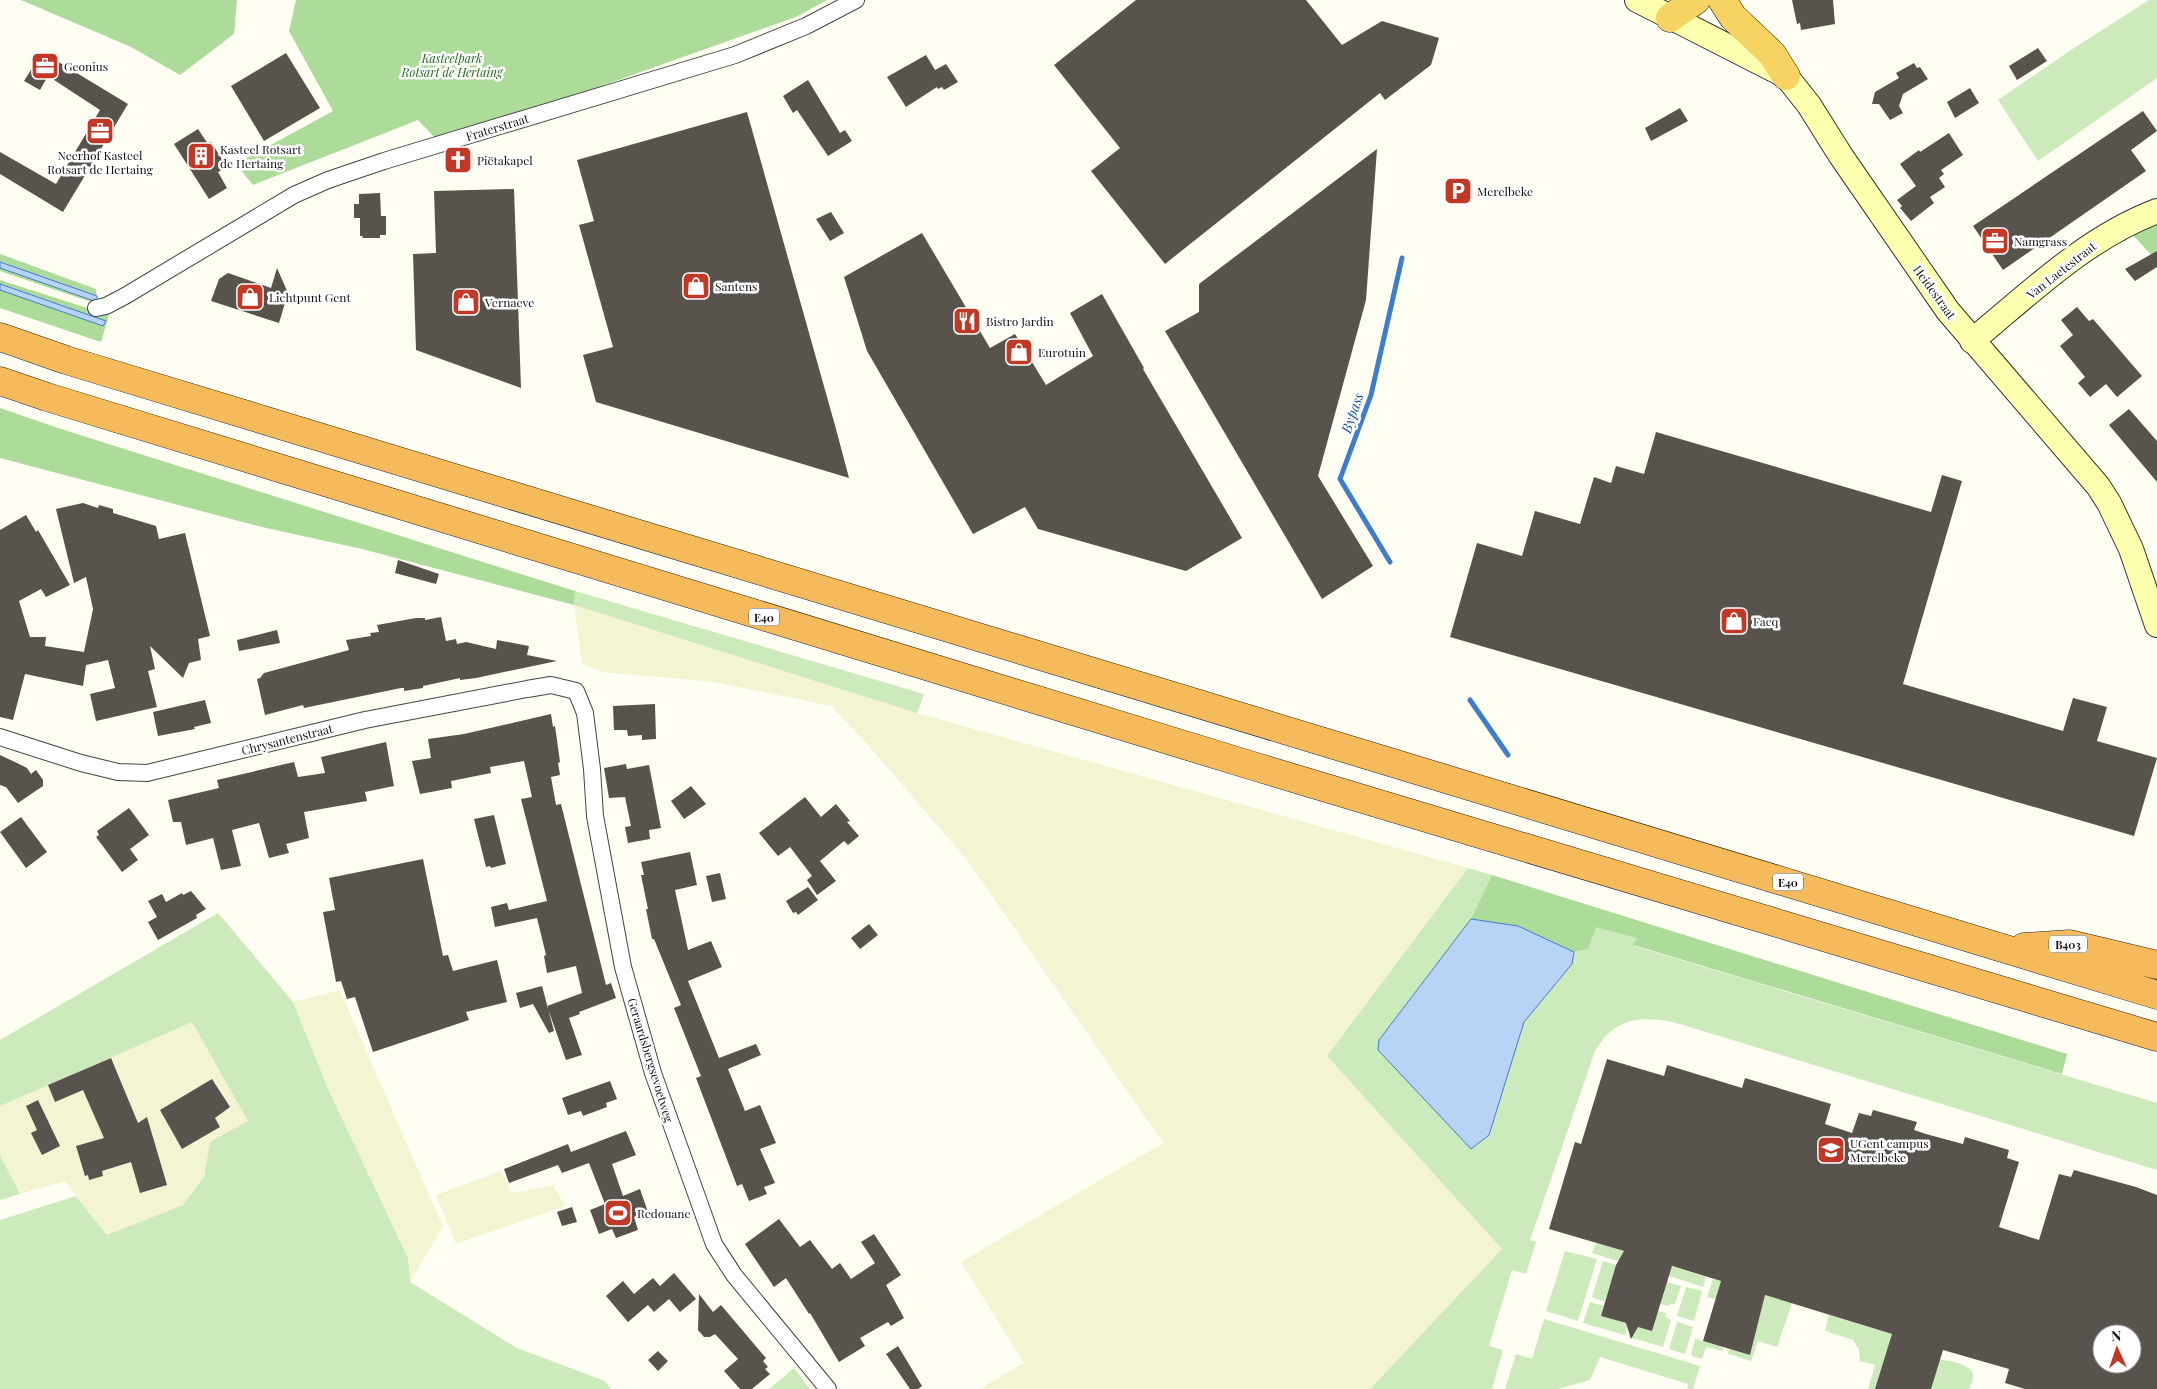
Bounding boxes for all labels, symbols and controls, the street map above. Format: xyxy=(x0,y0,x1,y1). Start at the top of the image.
park label: Kasteelpark Rotsart de Hertaing xyxy=(401,50,504,80)
office icon: Geonius xyxy=(30,51,60,81)
place label: Geonius xyxy=(64,58,108,74)
street label: Fraterstraat xyxy=(464,110,531,144)
office icon: Neerhof Kasteel Rotsart de Hertaing xyxy=(85,116,115,146)
building icon: Kasteel Rotsart de Hertaing xyxy=(186,141,216,171)
place label: Kasteel Rotsart de Hertaing xyxy=(220,141,302,171)
church icon: Piëtakapel xyxy=(443,145,473,175)
place label: Neerhof Kasteel Rotsart de Hertaing xyxy=(47,147,154,177)
place label: Piëtakapel xyxy=(477,152,533,168)
parking icon: Merelbeke xyxy=(1443,176,1473,206)
place label: Merelbeke xyxy=(1477,183,1533,199)
office icon: Namgrass xyxy=(1980,226,2010,256)
place label: Namgrass xyxy=(2014,233,2067,249)
street label: Van Laetestraat xyxy=(2022,238,2099,303)
street label: Heidestraat xyxy=(1910,262,1960,323)
shop icon: Santens xyxy=(681,271,711,301)
place label: Santens xyxy=(715,278,757,294)
shop icon: Lichtpunt Gent xyxy=(235,282,265,312)
shop icon: Vernaeve xyxy=(451,287,481,317)
place label: Lichtpunt Gent xyxy=(269,289,352,305)
place label: Vernaeve xyxy=(484,294,534,310)
restaurant icon: Bistro Jardin xyxy=(952,306,982,336)
place label: Bistro Jardin xyxy=(986,313,1054,329)
shop icon: Eurotuin xyxy=(1004,337,1034,367)
place label: Eurotuin xyxy=(1038,344,1086,360)
water label: Bypass xyxy=(1336,390,1368,437)
shop icon: Facq xyxy=(1719,606,1749,636)
road number: E40 xyxy=(749,608,779,626)
place label: Facq xyxy=(1753,613,1778,629)
street label: Chrysantenstraat xyxy=(240,720,335,758)
road number: E40 xyxy=(1773,874,1803,890)
road number: B403 xyxy=(2049,936,2087,952)
street label: Geraardsbergsevoetweg xyxy=(624,996,678,1125)
school or university icon: UGent campus Merelbeke xyxy=(1816,1135,1846,1165)
place label: UGent campus Merelbeke xyxy=(1850,1135,1929,1165)
sports icon: Redouane xyxy=(603,1198,633,1228)
place label: Redouane xyxy=(637,1205,691,1221)
north arrow xyxy=(2092,1324,2142,1374)
text: N xyxy=(2111,1326,2122,1345)

